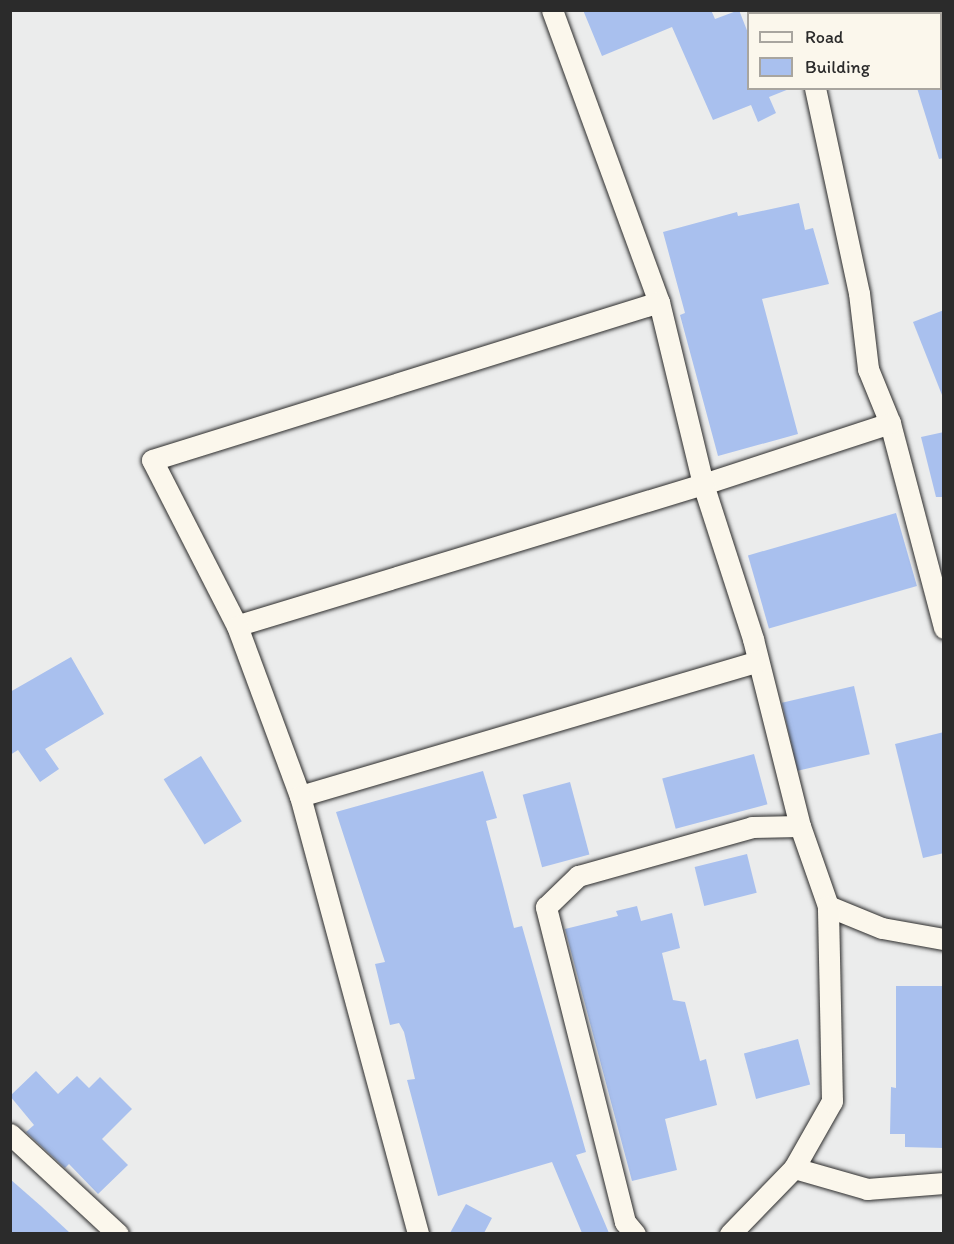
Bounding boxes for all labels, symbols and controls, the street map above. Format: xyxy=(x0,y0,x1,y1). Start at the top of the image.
legend xyxy=(747,12,942,90)
text: Road xyxy=(805,26,844,48)
text: Building xyxy=(805,56,870,78)

